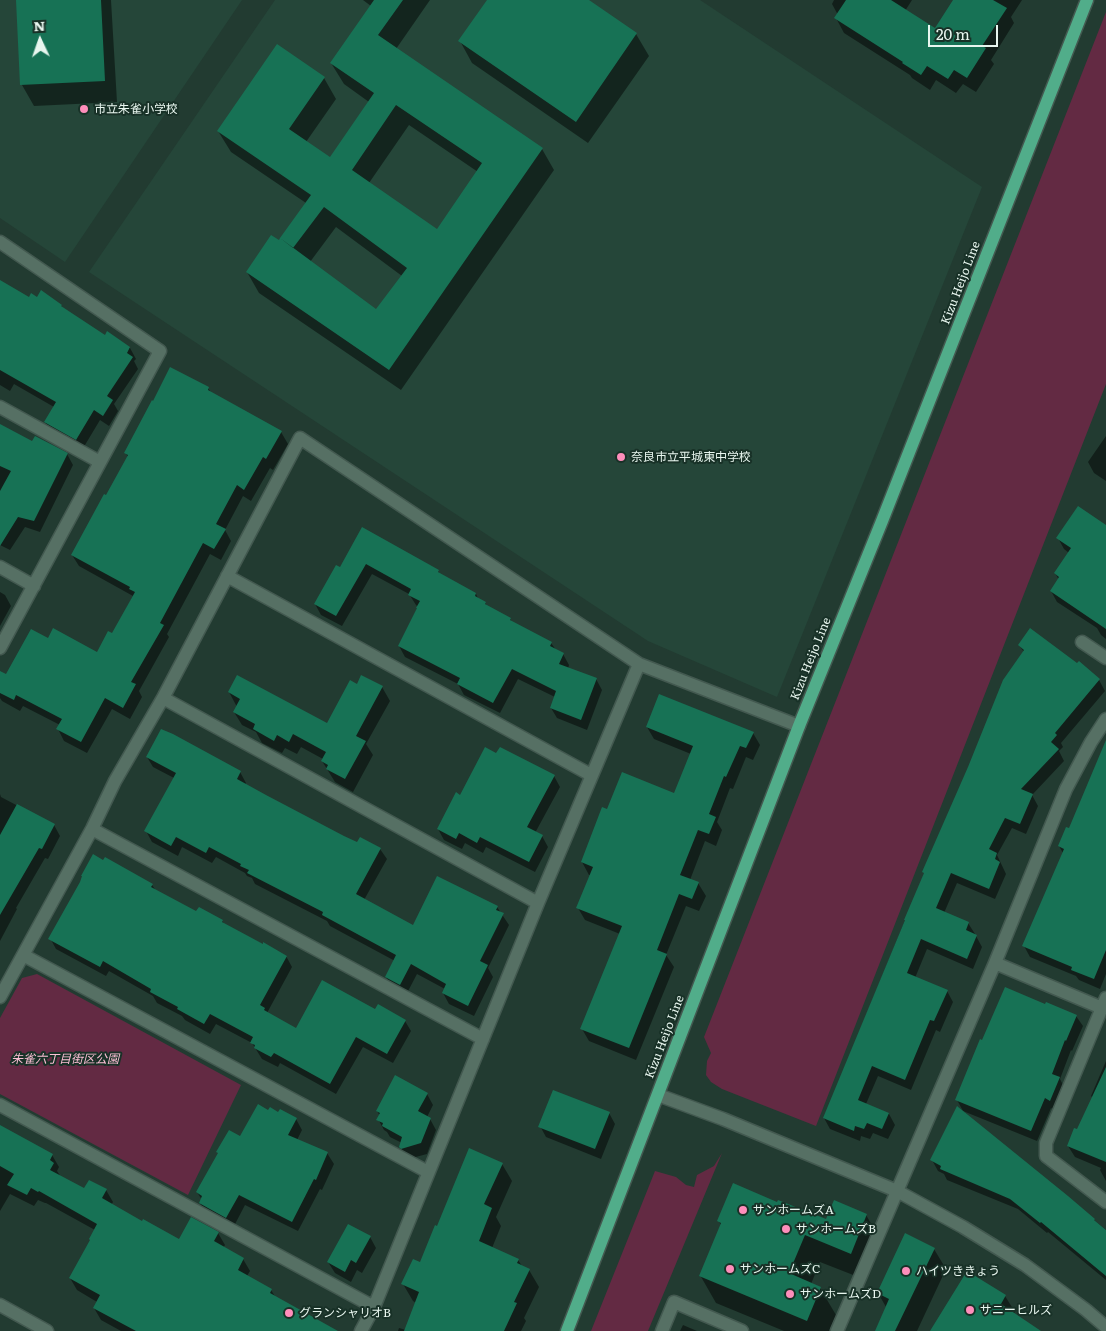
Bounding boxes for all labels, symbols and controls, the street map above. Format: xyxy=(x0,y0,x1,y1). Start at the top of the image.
north arrow xyxy=(15,15,65,65)
text: N xyxy=(33,15,46,35)
scale bar xyxy=(931,15,1001,47)
text: 20 m xyxy=(936,22,970,45)
place label: 市立朱雀小学校 xyxy=(94,102,178,116)
marker: 市立朱雀小学校 xyxy=(78,103,90,115)
street label: Kizu Heijo Line xyxy=(939,239,983,327)
place label: 奈良市立平城東中学校 xyxy=(631,450,751,464)
marker: 奈良市立平城東中学校 xyxy=(615,451,627,463)
street label: Kizu Heijo Line xyxy=(788,616,834,702)
street label: Kizu Heijo Line xyxy=(643,993,687,1081)
park label: 朱雀六丁目街区公園 xyxy=(11,1052,119,1066)
place label: サンホームズA xyxy=(753,1203,834,1217)
marker: サンホームズA xyxy=(737,1204,749,1216)
place label: サンホームズB xyxy=(796,1222,876,1236)
marker: サンホームズB xyxy=(780,1223,792,1235)
place label: サンホームズC xyxy=(740,1262,820,1276)
marker: サンホームズC xyxy=(724,1263,736,1275)
place label: ハイツききょう xyxy=(916,1264,1000,1278)
marker: ハイツききょう xyxy=(900,1265,912,1277)
place label: サンホームズD xyxy=(800,1287,881,1301)
marker: サンホームズD xyxy=(784,1288,796,1300)
place label: サニーヒルズ xyxy=(980,1303,1052,1317)
marker: サニーヒルズ xyxy=(964,1304,976,1316)
place label: グランシャリオB xyxy=(299,1306,391,1320)
marker: グランシャリオB xyxy=(283,1307,295,1319)

